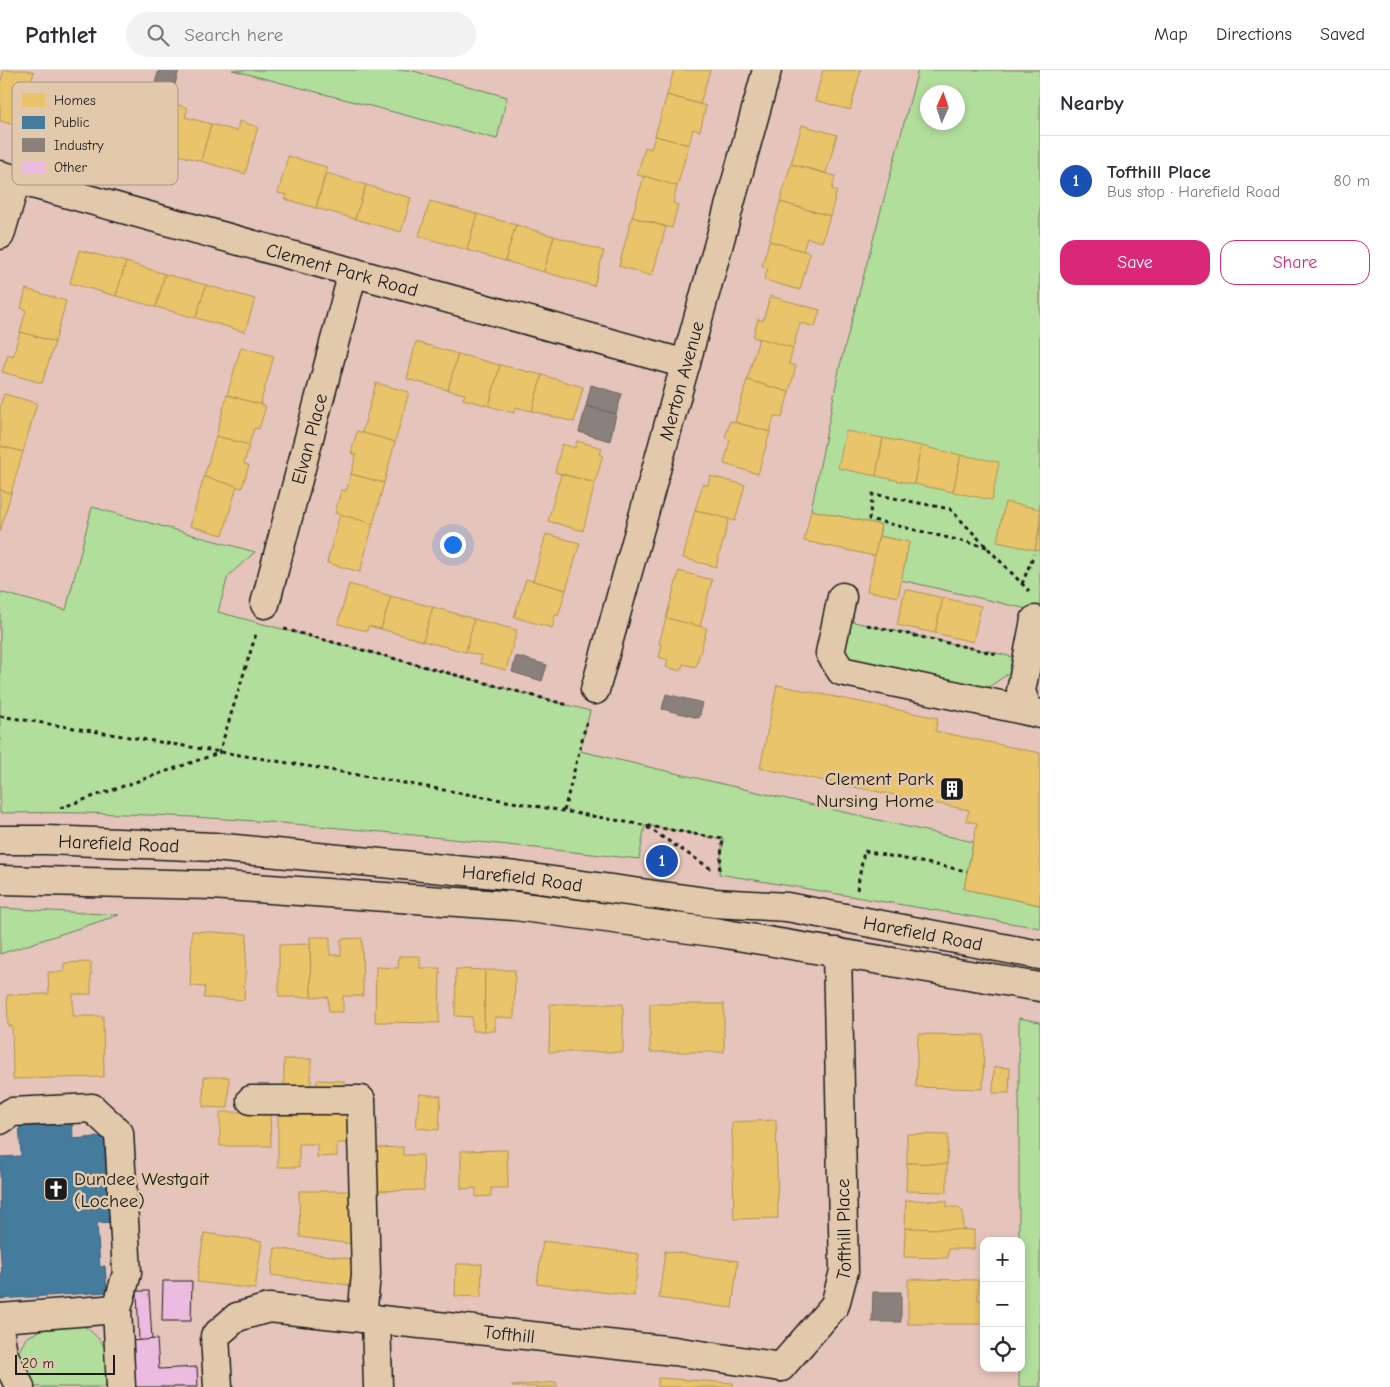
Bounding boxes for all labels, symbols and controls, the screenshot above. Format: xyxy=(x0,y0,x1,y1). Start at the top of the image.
search box xyxy=(126,12,476,57)
text: Pathlet xyxy=(25,21,96,49)
icon: search xyxy=(144,21,172,49)
text: Search here xyxy=(184,24,283,46)
text: Map xyxy=(1154,24,1188,45)
text: Directions xyxy=(1216,24,1292,45)
text: Saved xyxy=(1320,24,1365,45)
legend xyxy=(12,82,178,185)
north arrow xyxy=(920,85,965,130)
text: Nearby xyxy=(1060,91,1124,115)
text: Homes xyxy=(54,92,96,109)
text: Public xyxy=(54,114,90,131)
text: Industry xyxy=(54,137,104,154)
text: Other xyxy=(54,159,88,176)
text: Tofthill Place xyxy=(1107,161,1211,183)
text: 1 xyxy=(1073,172,1079,190)
text: 80 m xyxy=(1333,172,1370,190)
text: Bus stop · Harefield Road xyxy=(1107,183,1280,201)
street label: Clement Park Road xyxy=(263,239,420,302)
button: Save xyxy=(1060,240,1210,285)
button: Share xyxy=(1220,240,1370,285)
street label: Merton Avenue xyxy=(655,319,709,443)
street label: Elvan Place xyxy=(287,391,332,487)
your location xyxy=(440,532,466,558)
place label: Clement Park Nursing Home xyxy=(816,768,935,812)
building icon: Clement Park Nursing Home xyxy=(939,776,965,802)
street label: Harefield Road xyxy=(58,830,180,858)
pin: 1 xyxy=(646,842,678,880)
street label: Harefield Road xyxy=(461,861,584,897)
street label: Harefield Road xyxy=(861,912,984,956)
place label: Dundee Westgait (Lochee) xyxy=(74,1168,209,1212)
church icon: Dundee Westgait (Lochee) xyxy=(43,1176,69,1202)
street label: Tofthill Place xyxy=(832,1178,856,1283)
map controls xyxy=(980,1237,1025,1372)
button: + xyxy=(980,1237,1025,1282)
button: − xyxy=(980,1282,1025,1327)
street label: Tofthill xyxy=(482,1321,536,1348)
button: locate xyxy=(980,1327,1025,1372)
scale bar xyxy=(15,1352,115,1375)
text: 20 m xyxy=(22,1355,54,1372)

